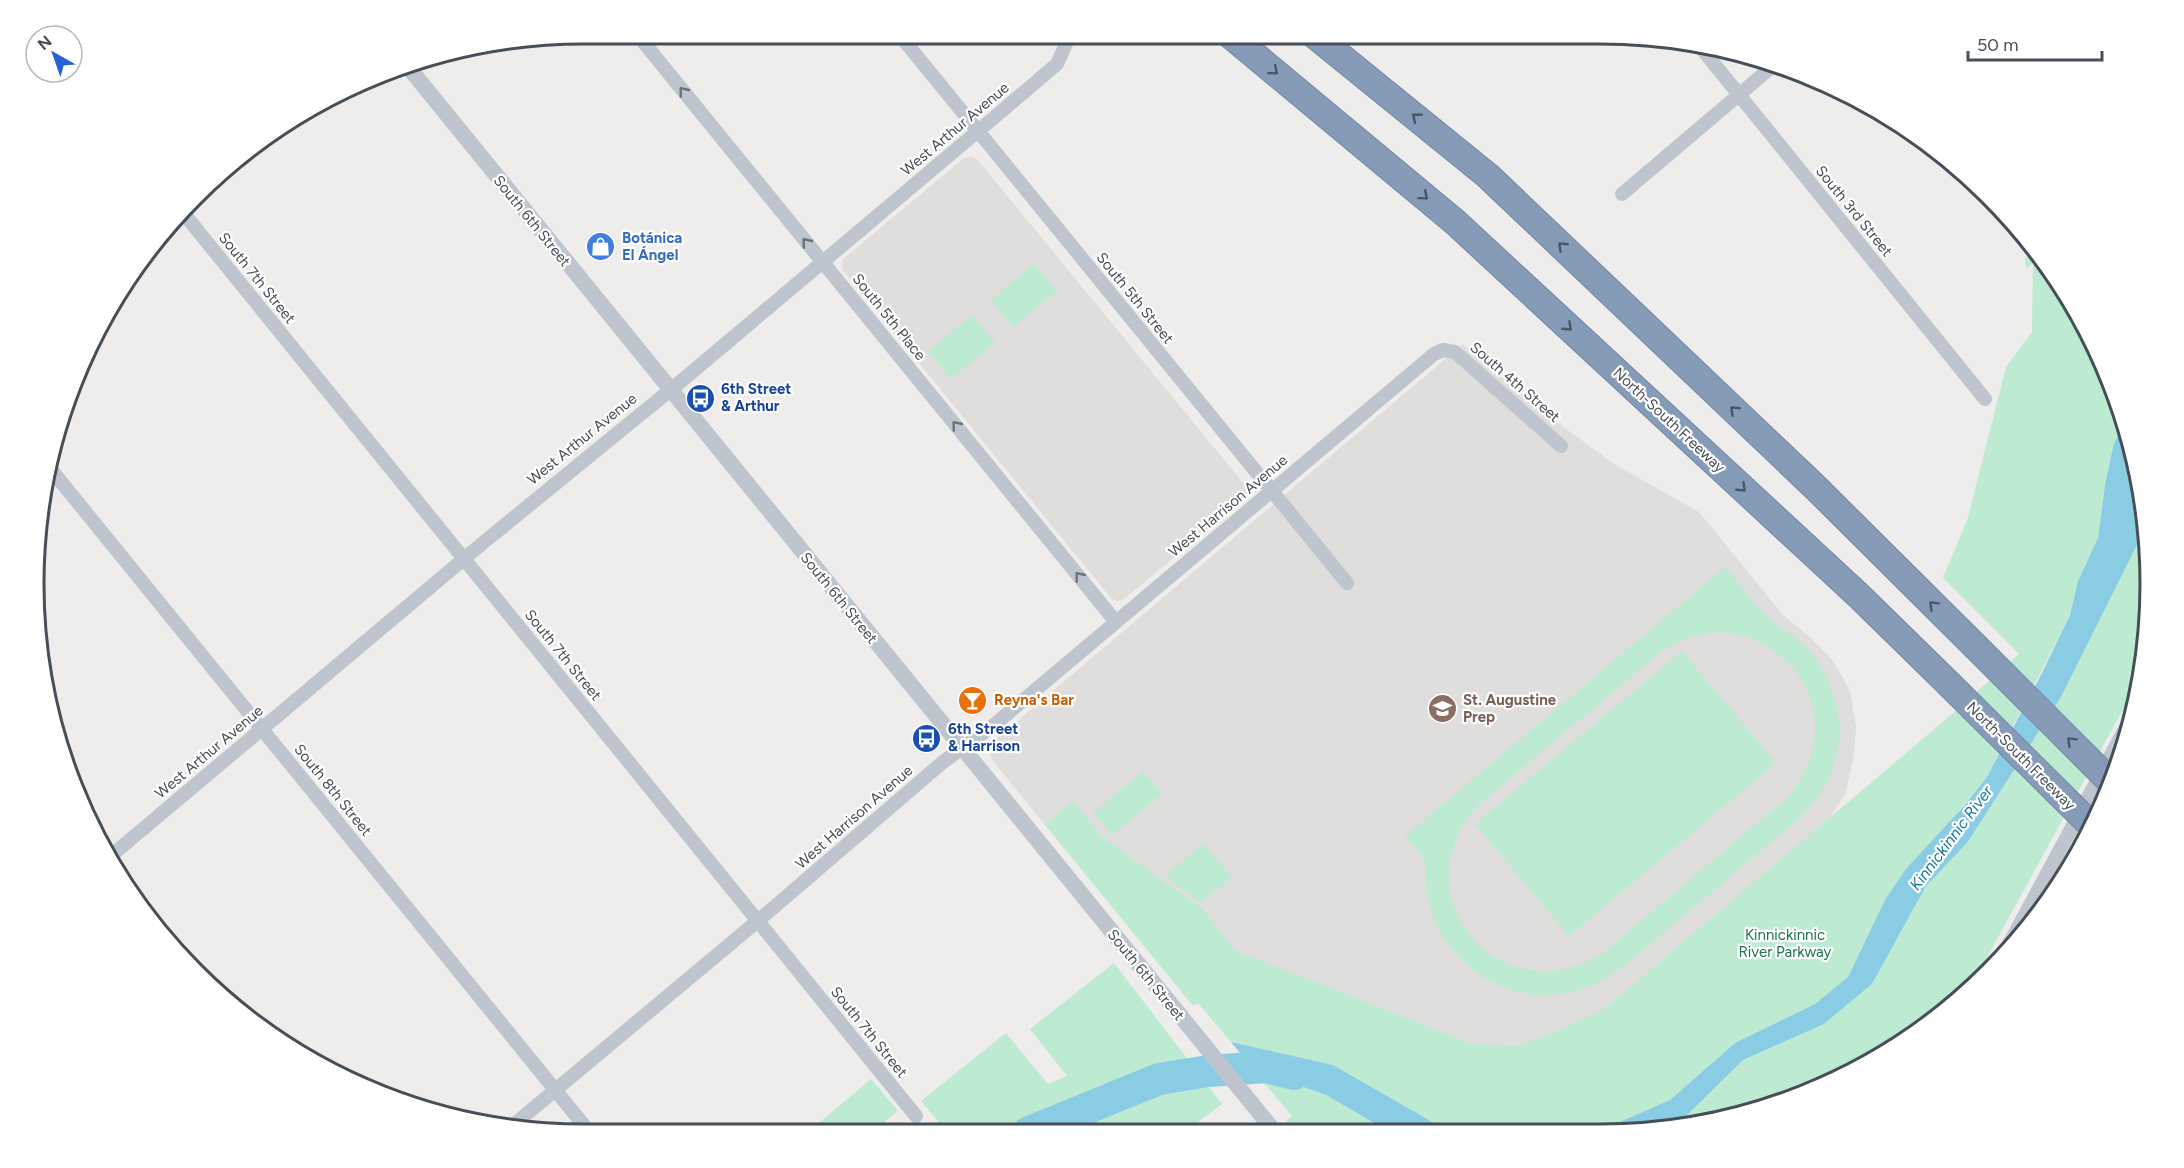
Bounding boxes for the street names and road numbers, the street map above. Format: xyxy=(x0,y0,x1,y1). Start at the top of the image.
street label: West Arthur Avenue xyxy=(897,79,1013,179)
street label: South 3rd Street xyxy=(1812,162,1896,260)
street label: South 6th Street xyxy=(490,172,575,271)
street label: South 7th Street xyxy=(215,229,299,327)
street label: South 5th Street xyxy=(1093,249,1178,348)
street label: South 5th Place xyxy=(849,270,929,364)
street label: South 4th Street xyxy=(1466,338,1564,426)
street label: North-South Freeway xyxy=(1609,364,1729,476)
street label: West Arthur Avenue xyxy=(524,389,640,489)
street label: West Harrison Avenue xyxy=(1165,451,1291,561)
street label: South 6th Street xyxy=(797,549,882,648)
street label: South 7th Street xyxy=(521,606,605,704)
street label: North-South Freeway xyxy=(1963,698,2079,814)
street label: West Arthur Avenue xyxy=(151,702,267,802)
street label: South 8th Street xyxy=(290,740,376,840)
street label: West Harrison Avenue xyxy=(792,761,916,873)
street label: South 6th Street xyxy=(1104,926,1189,1025)
street label: South 7th Street xyxy=(827,983,911,1081)

